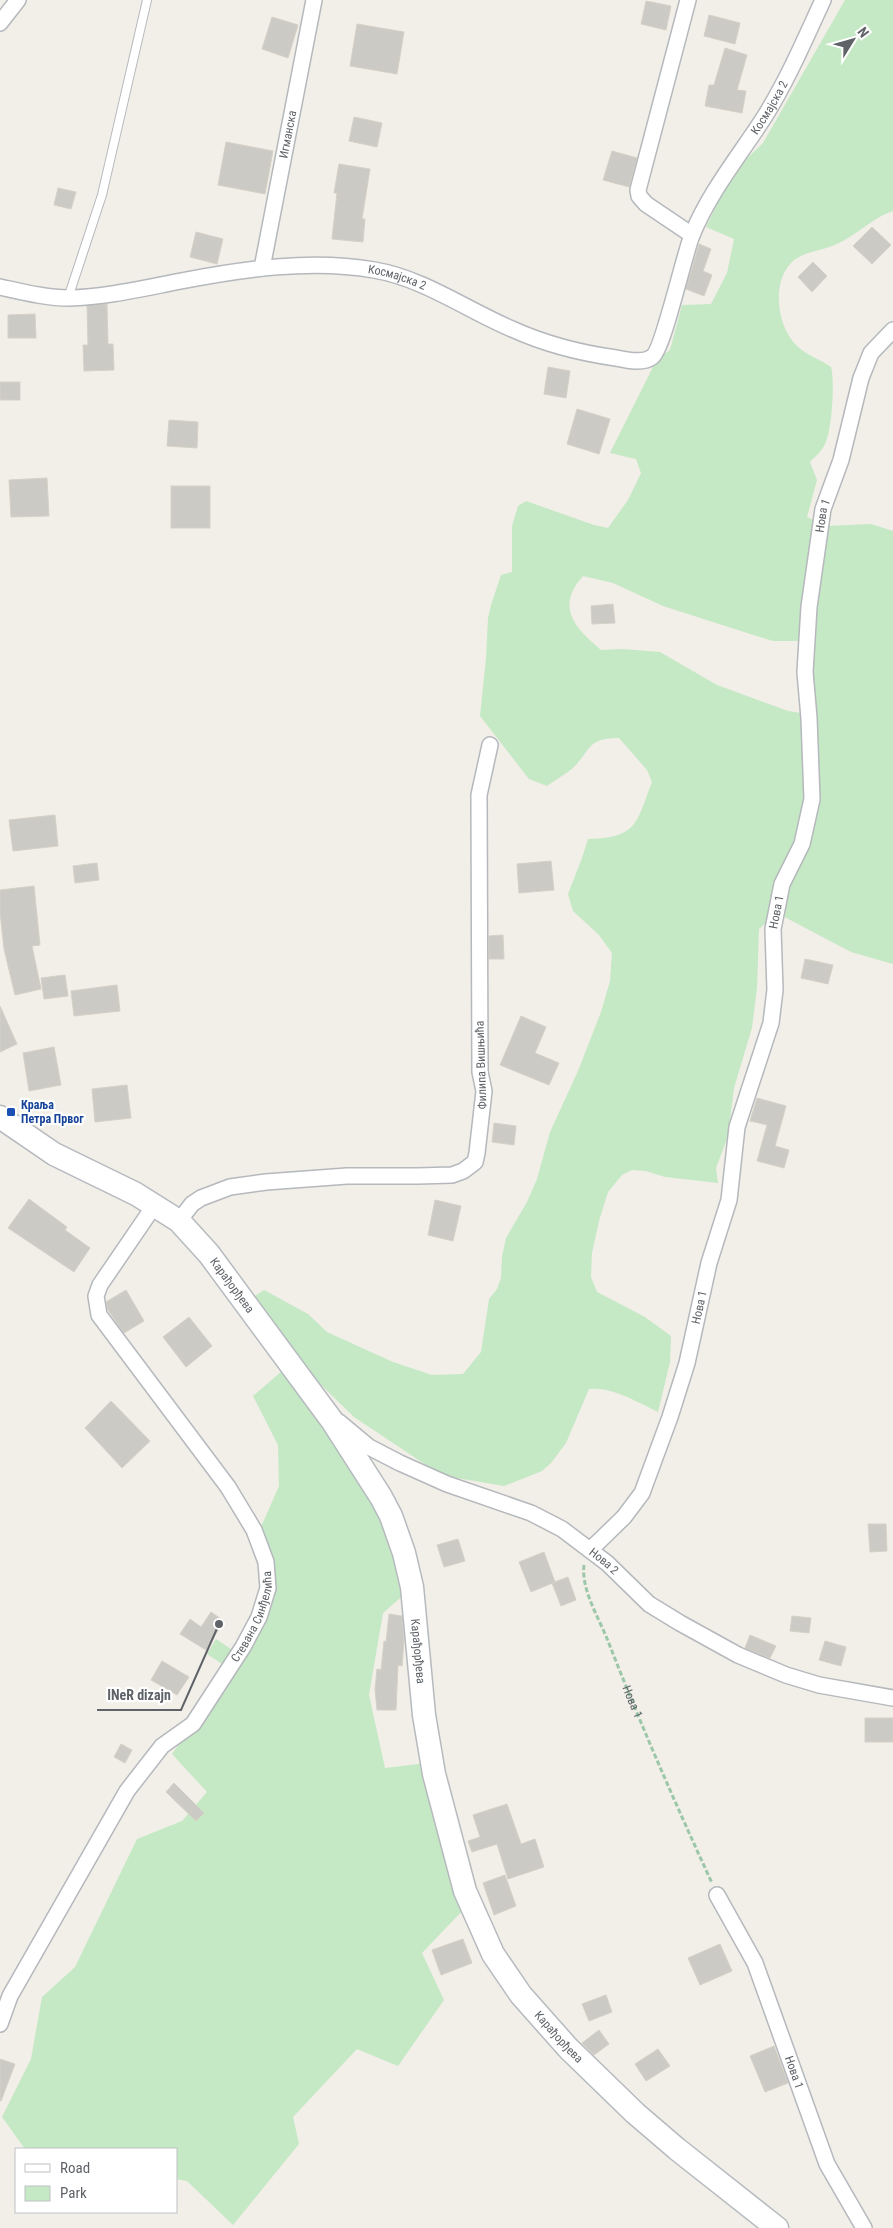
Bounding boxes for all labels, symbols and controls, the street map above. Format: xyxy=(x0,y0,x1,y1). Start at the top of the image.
north arrow xyxy=(828,15,878,65)
text: N xyxy=(854,24,872,40)
street label: Космајска 2 xyxy=(748,78,791,137)
street label: Игманска xyxy=(276,109,299,160)
street label: Космајска 2 xyxy=(367,262,428,293)
street label: Нова 1 xyxy=(813,497,833,533)
street label: Нова 1 xyxy=(766,894,787,930)
street label: Филипа Вишњића xyxy=(472,1020,490,1110)
place label: Краља Петра Првог xyxy=(21,1098,84,1126)
marker: Краља Петра Првог xyxy=(5,1106,17,1118)
street label: Карађорђева xyxy=(207,1255,257,1316)
street label: Нова 1 xyxy=(689,1289,710,1325)
street label: Нова 2 xyxy=(586,1545,622,1577)
street label: Стевана Синђелића xyxy=(228,1570,275,1665)
street label: Карађорђева xyxy=(408,1618,428,1685)
callout: INeR dizajn xyxy=(97,1681,181,1710)
street label: Нова 1 xyxy=(619,1683,645,1720)
text: INeR dizajn xyxy=(107,1687,171,1703)
street label: Карађорђева xyxy=(532,2008,586,2066)
street label: Нова 1 xyxy=(782,2054,806,2091)
legend xyxy=(15,2148,178,2213)
text: Road xyxy=(60,2159,90,2177)
text: Park xyxy=(60,2184,87,2202)

